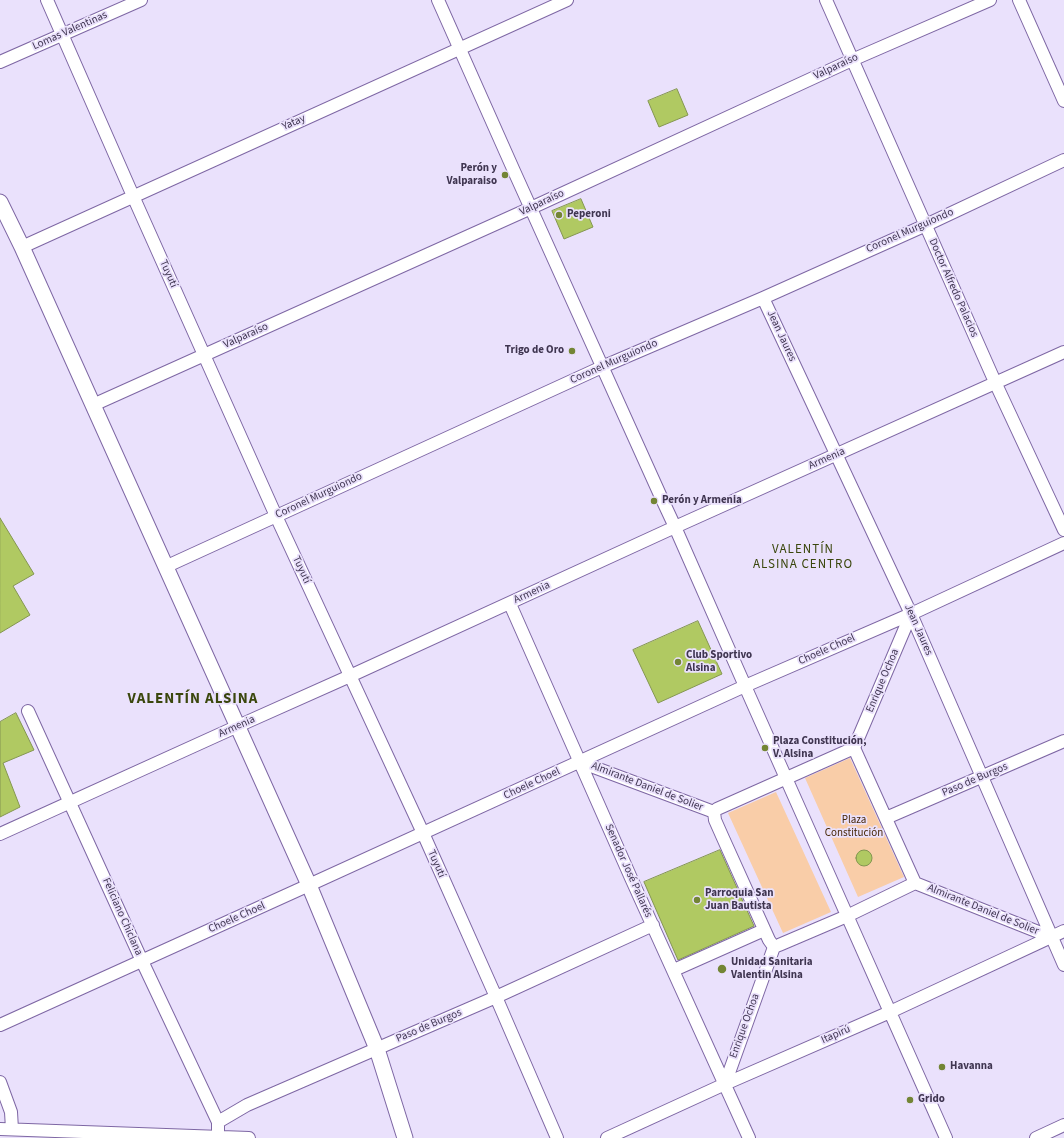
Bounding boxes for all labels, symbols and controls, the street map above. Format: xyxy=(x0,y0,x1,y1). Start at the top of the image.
street label: Lomas Valentinas xyxy=(31,9,109,53)
street label: Valparaíso xyxy=(812,51,860,83)
street label: Yatay xyxy=(280,112,308,134)
place label: Perón y Valparaiso xyxy=(446,162,497,188)
marker: Perón y Valparaiso xyxy=(500,170,510,180)
street label: Valparaíso xyxy=(518,187,566,219)
street label: Coronel Murguiondo xyxy=(864,206,956,256)
place label: Peperoni xyxy=(567,208,611,222)
marker: Peperoni xyxy=(554,210,564,220)
street label: Doctor Alfredo Palacios xyxy=(925,237,981,339)
street label: Tuyutí xyxy=(156,258,180,290)
street label: Jean Jaures xyxy=(763,308,799,364)
street label: Valparaíso xyxy=(222,320,270,352)
street label: Coronel Murguiondo xyxy=(568,337,660,387)
place label: Trigo de Oro xyxy=(505,344,564,358)
marker: Trigo de Oro xyxy=(567,346,577,356)
street label: Armenia xyxy=(807,445,847,473)
street label: Coronel Murguiondo xyxy=(273,470,365,522)
place label: Perón y Armenia xyxy=(662,494,742,508)
marker: Perón y Armenia xyxy=(649,496,659,506)
district label: VALENTÍN ALSINA CENTRO xyxy=(753,542,853,573)
street label: Tuyutí xyxy=(289,554,313,586)
street label: Armenia xyxy=(512,579,552,607)
street label: Jean Jaures xyxy=(901,602,935,658)
street label: Choele Choel xyxy=(797,632,857,668)
street label: Enrique Ochoa xyxy=(864,647,902,715)
place label: Club Sportivo Alsina xyxy=(686,649,752,675)
marker: Club Sportivo Alsina xyxy=(673,657,683,667)
district label: VALENTÍN ALSINA xyxy=(128,691,258,709)
street label: Armenia xyxy=(217,713,257,741)
place label: Plaza Constitución, V. Alsina xyxy=(773,735,866,761)
marker: Plaza Constitución, V. Alsina xyxy=(760,743,770,753)
street label: Almirante Daniel de Solier xyxy=(589,760,705,814)
street label: Paso de Burgos xyxy=(940,760,1010,800)
street label: Choele Choel xyxy=(502,765,562,803)
park label: Plaza Constitución xyxy=(825,814,883,840)
street label: Senador José Pallarés xyxy=(601,822,655,920)
street label: Tuyutí xyxy=(424,848,448,880)
street label: Feliciano Chiclana xyxy=(99,876,145,958)
street label: Almirante Daniel de Solier xyxy=(925,882,1041,938)
place label: Parroquia San Juan Bautista xyxy=(705,887,774,913)
marker: Parroquia San Juan Bautista xyxy=(692,895,702,905)
street label: Choele Choel xyxy=(207,900,267,936)
place label: Unidad Sanitaria Valentin Alsina xyxy=(731,956,812,982)
marker: Unidad Sanitaria Valentin Alsina xyxy=(716,963,728,975)
street label: Enrique Ochoa xyxy=(727,992,763,1060)
street label: Paso de Burgos xyxy=(394,1006,464,1046)
street label: Itapirú xyxy=(819,1023,853,1047)
place label: Havanna xyxy=(950,1060,993,1074)
marker: Havanna xyxy=(937,1062,947,1072)
place label: Grido xyxy=(918,1093,945,1107)
marker: Grido xyxy=(905,1095,915,1105)

